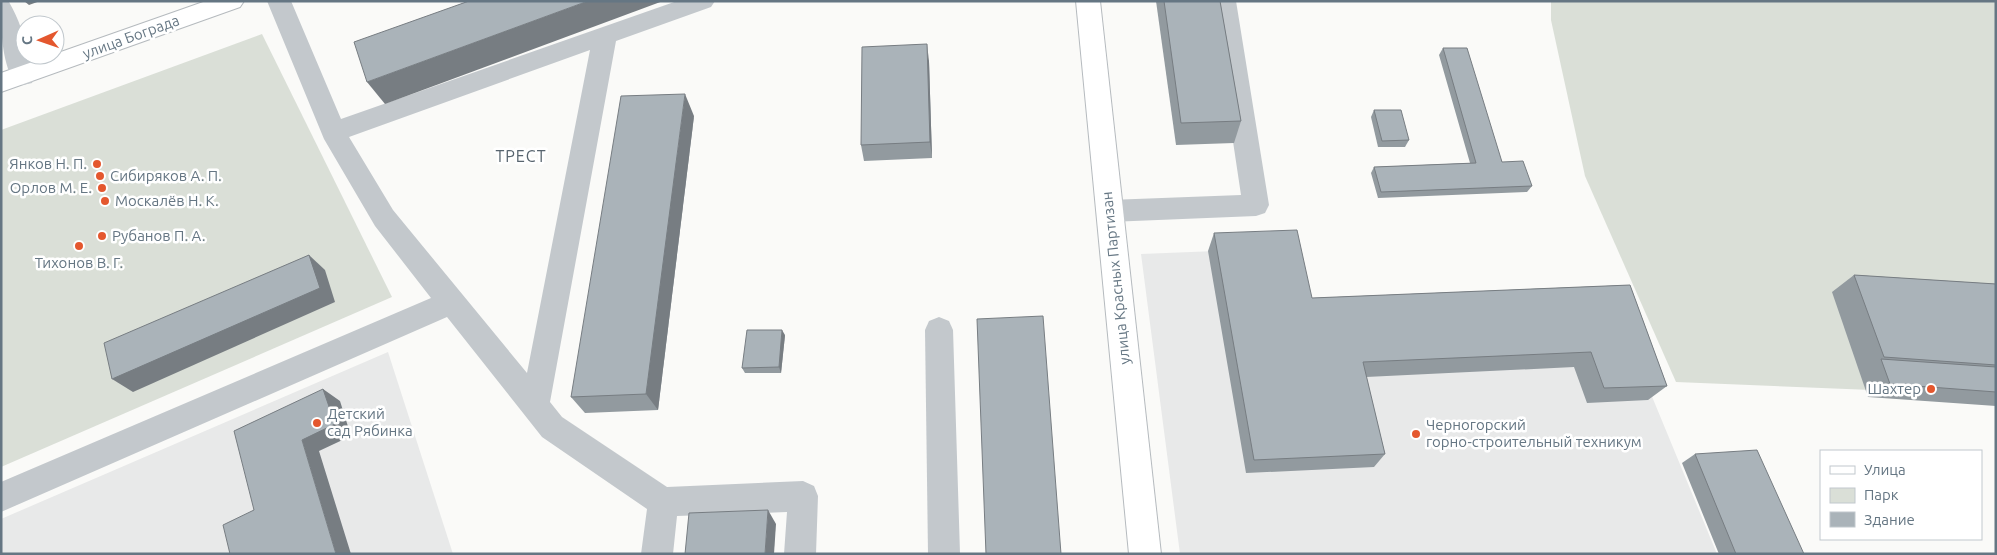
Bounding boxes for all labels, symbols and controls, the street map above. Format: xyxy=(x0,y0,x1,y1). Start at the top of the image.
street label: улица Бограда xyxy=(80,11,181,62)
north arrow xyxy=(15,15,65,65)
text: С xyxy=(19,36,35,45)
district label: ТРЕСТ xyxy=(495,147,547,165)
place label: Янков Н. П. xyxy=(9,155,87,172)
marker: Янков Н. П. xyxy=(91,158,103,170)
place label: Сибиряков А. П. xyxy=(110,167,222,184)
marker: Сибиряков А. П. xyxy=(94,170,106,182)
place label: Орлов М. Е. xyxy=(10,179,92,196)
marker: Орлов М. Е. xyxy=(96,182,108,194)
street label: улица Красных Партизан xyxy=(1098,191,1133,365)
place label: Москалёв Н. К. xyxy=(115,192,219,209)
marker: Москалёв Н. К. xyxy=(99,195,111,207)
place label: Рубанов П. А. xyxy=(112,227,205,244)
marker: Рубанов П. А. xyxy=(96,230,108,242)
marker: Тихонов В. Г. xyxy=(73,240,85,252)
place label: Тихонов В. Г. xyxy=(35,254,123,271)
place label: Шахтер xyxy=(1867,380,1921,397)
marker: Шахтер xyxy=(1925,383,1937,395)
place label: Детский сад Рябинка xyxy=(327,405,413,439)
place label: Черногорский горно-строительный техникум xyxy=(1426,416,1642,450)
marker: Детский сад Рябинка xyxy=(311,417,323,429)
marker: Черногорский горно-строительный техникум xyxy=(1410,428,1422,440)
legend xyxy=(1820,450,1982,540)
text: Улица xyxy=(1864,461,1906,478)
text: Парк xyxy=(1864,486,1899,503)
text: Здание xyxy=(1864,511,1915,528)

